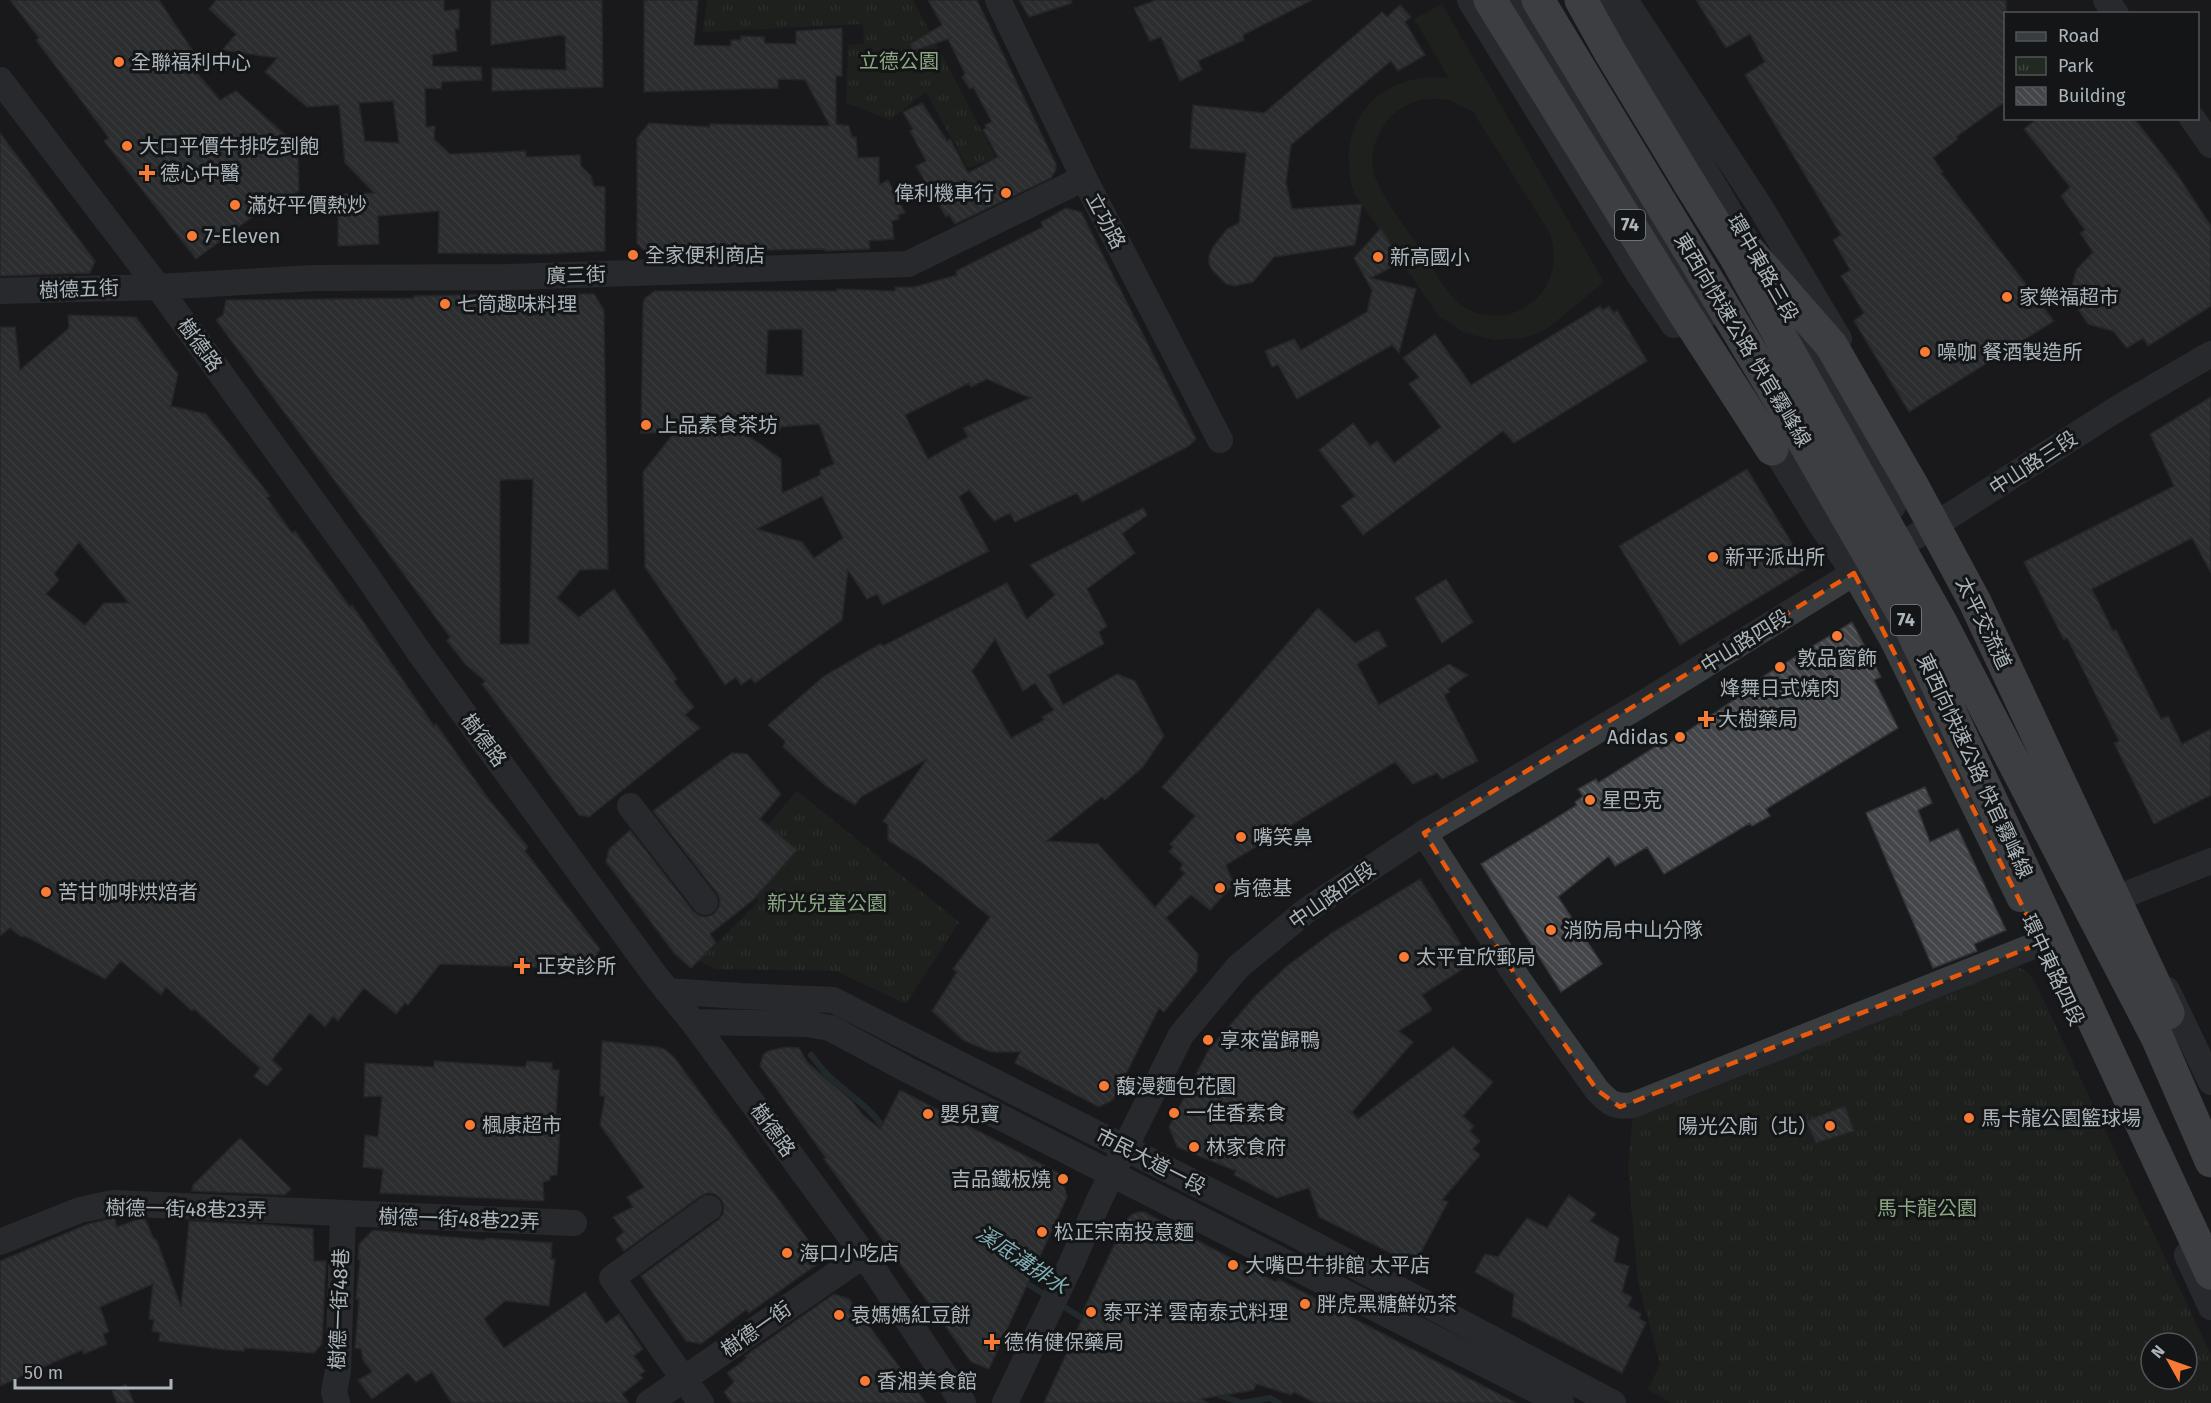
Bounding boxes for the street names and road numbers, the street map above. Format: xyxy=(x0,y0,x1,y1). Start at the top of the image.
street label: 立功路 xyxy=(1081,189,1131,253)
road number: 74 xyxy=(1615,210,1645,240)
street label: 環中東路三段 xyxy=(1723,210,1803,326)
street label: 東西向快速公路 快官霧峰線 xyxy=(1670,229,1816,451)
street label: 廣三街 xyxy=(546,262,606,288)
street label: 樹德五街 xyxy=(39,276,119,302)
street label: 樹德路 xyxy=(173,314,227,376)
street label: 中山路三段 xyxy=(1985,426,2081,500)
street label: 太平交流道 xyxy=(1951,573,2017,673)
street label: 中山路四段 xyxy=(1696,604,1794,678)
road number: 74 xyxy=(1891,605,1921,635)
street label: 東西向快速公路 快官霧峰線 xyxy=(1912,650,2038,882)
street label: 樹德路 xyxy=(456,709,512,771)
street label: 中山路四段 xyxy=(1284,856,1380,934)
street label: 環中東路四段 xyxy=(2017,911,2089,1029)
street label: 樹德路 xyxy=(746,1099,800,1161)
street label: 市民大道一段 xyxy=(1092,1123,1210,1199)
street label: 樹德一街48巷23弄 xyxy=(105,1196,267,1222)
street label: 樹德一街48巷22弄 xyxy=(378,1204,540,1234)
street label: 樹德一街48巷 xyxy=(325,1248,353,1370)
street label: 樹德一街 xyxy=(716,1296,796,1362)

